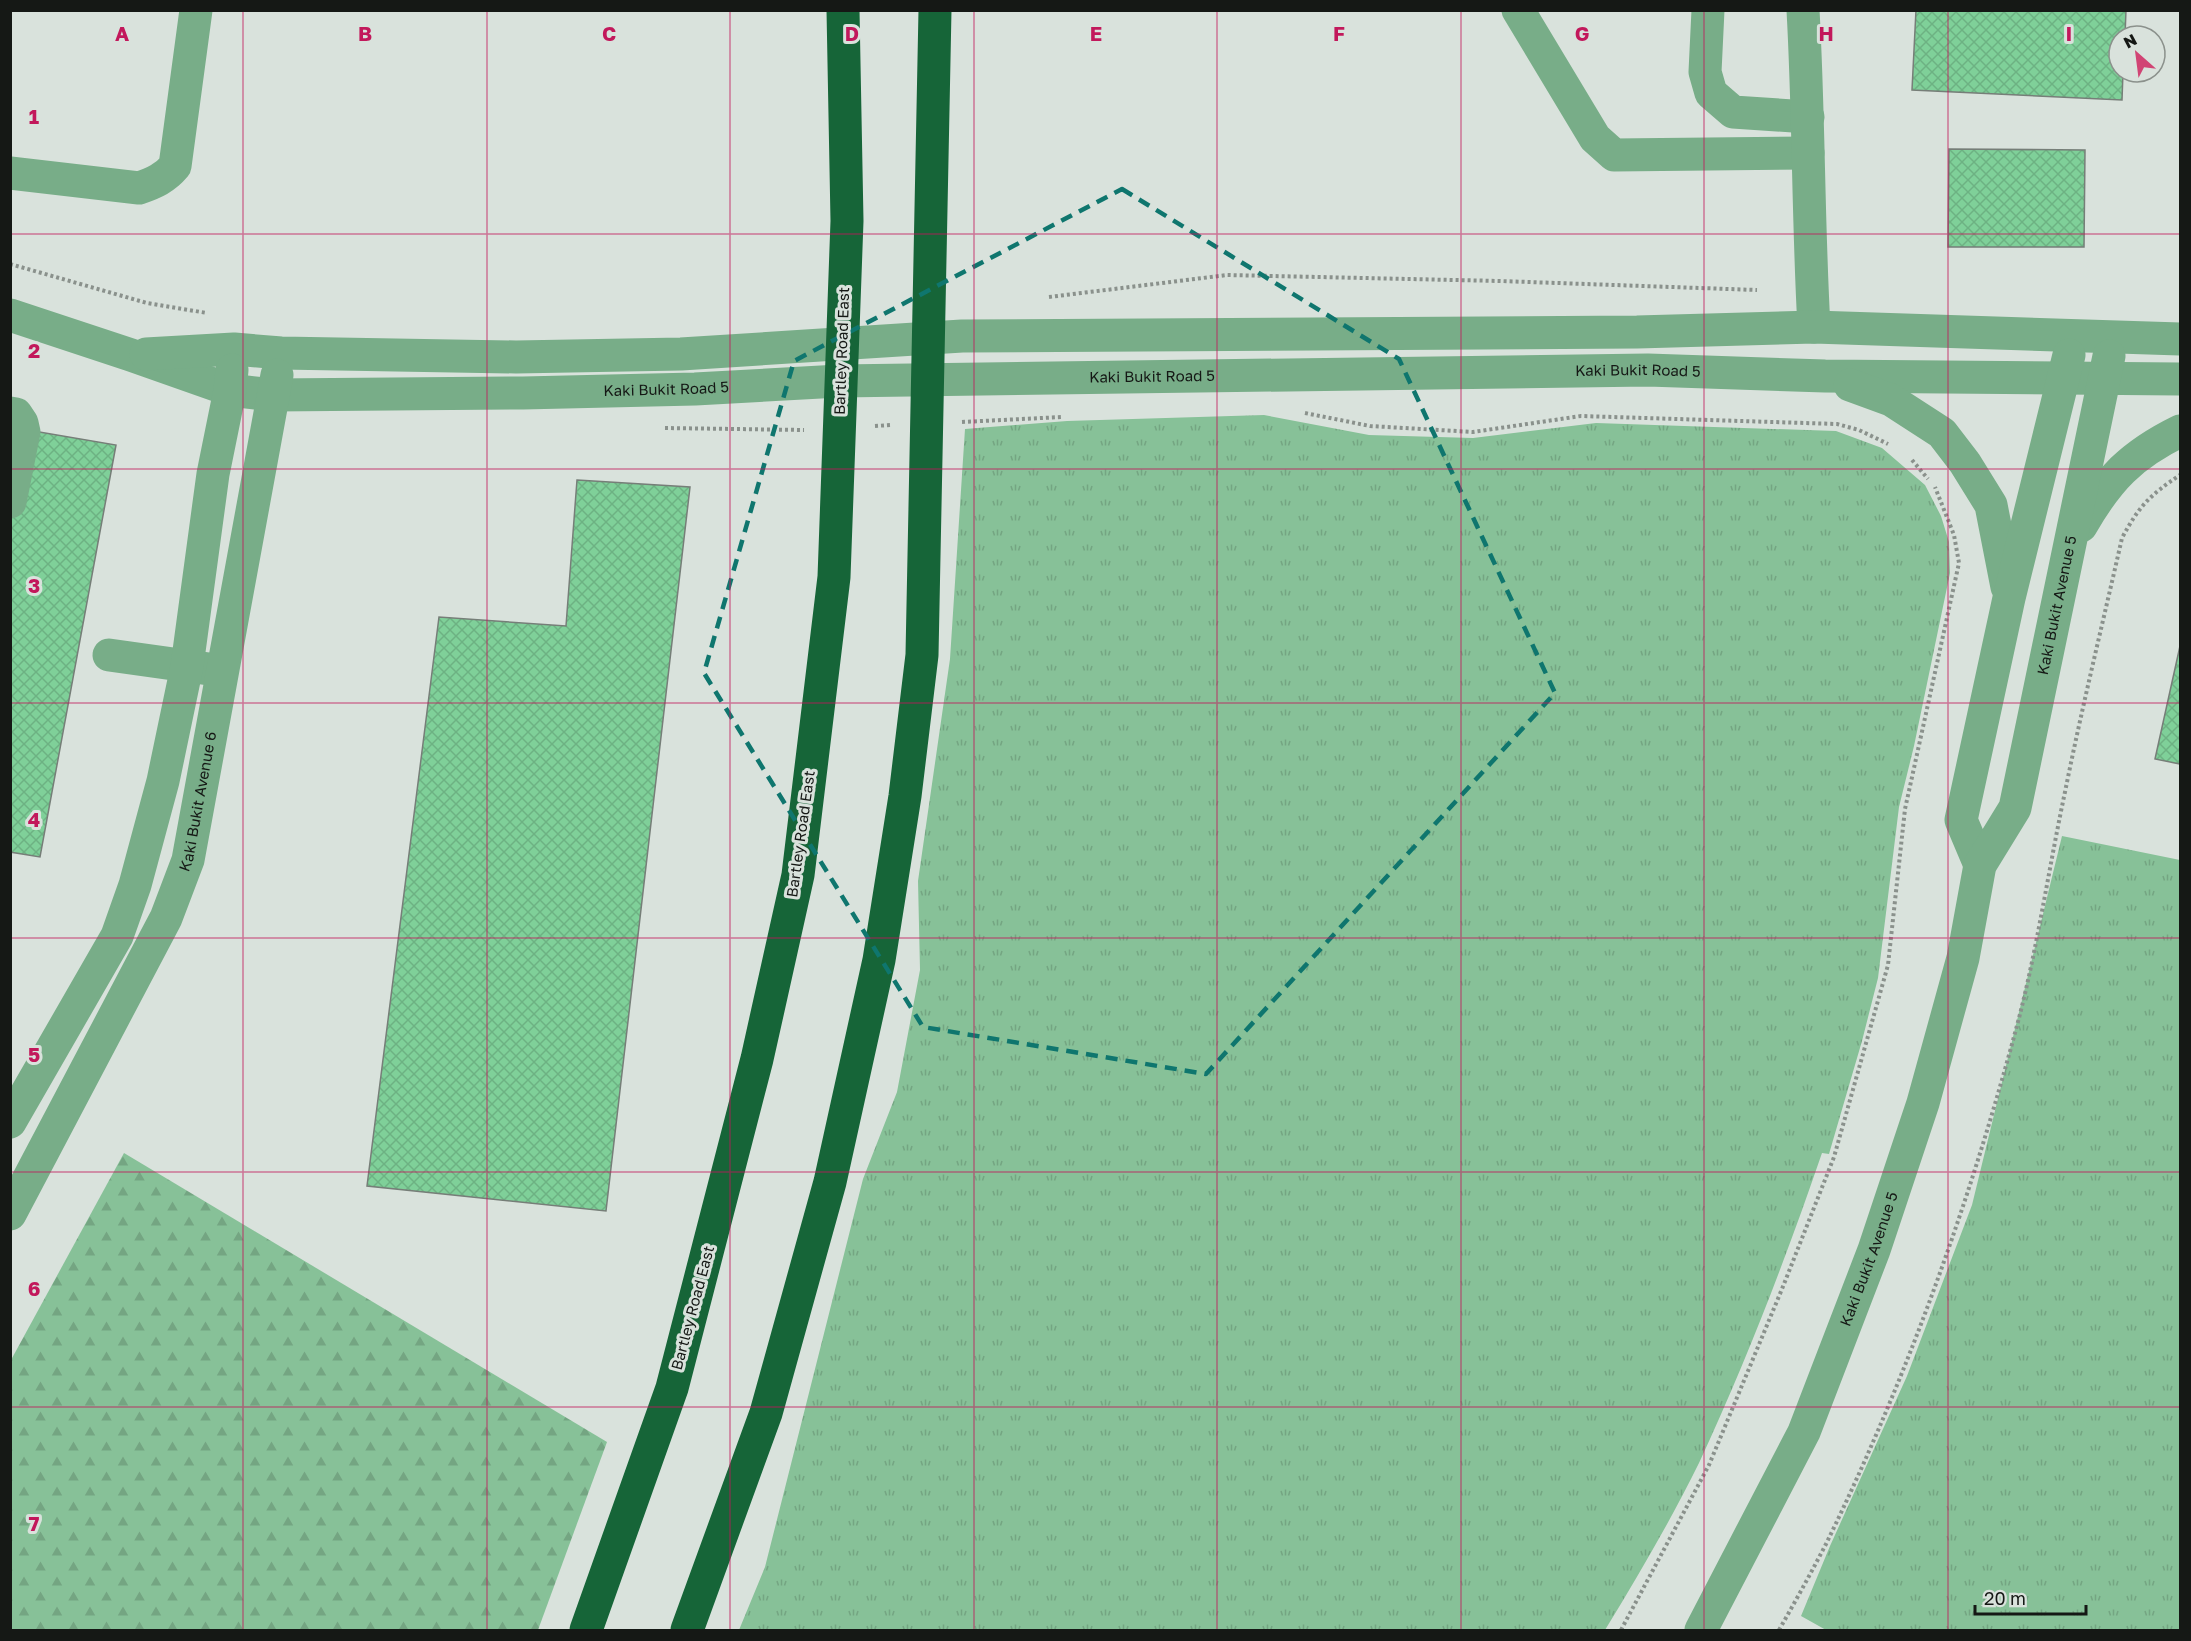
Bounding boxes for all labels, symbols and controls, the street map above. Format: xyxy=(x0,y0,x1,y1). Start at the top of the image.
text: A xyxy=(115,21,129,45)
text: B xyxy=(358,21,372,45)
text: C xyxy=(602,21,616,45)
text: D xyxy=(845,21,859,45)
text: E xyxy=(1090,21,1102,45)
text: F xyxy=(1333,21,1345,45)
text: G xyxy=(1575,21,1589,45)
text: H xyxy=(1818,21,1834,45)
text: I xyxy=(2066,21,2072,45)
north arrow xyxy=(2107,24,2167,84)
text: N xyxy=(2120,29,2140,52)
text: 1 xyxy=(29,104,39,128)
street label: Bartley Road East xyxy=(830,287,852,415)
text: 2 xyxy=(28,338,40,362)
street label: Kaki Bukit Road 5 xyxy=(1575,360,1701,380)
street label: Kaki Bukit Road 5 xyxy=(1089,366,1215,386)
street label: Kaki Bukit Road 5 xyxy=(603,377,729,399)
street label: Kaki Bukit Avenue 5 xyxy=(2033,534,2079,676)
text: 3 xyxy=(28,573,40,597)
street label: Kaki Bukit Avenue 6 xyxy=(174,730,219,874)
street label: Bartley Road East xyxy=(782,769,818,898)
text: 4 xyxy=(28,807,40,831)
text: 5 xyxy=(28,1042,40,1066)
street label: Kaki Bukit Avenue 5 xyxy=(1836,1189,1901,1329)
street label: Bartley Road East xyxy=(667,1244,717,1372)
text: 6 xyxy=(28,1276,40,1300)
text: 7 xyxy=(29,1511,40,1535)
scale bar xyxy=(1975,1578,2086,1616)
text: 20 m xyxy=(1984,1587,2026,1609)

